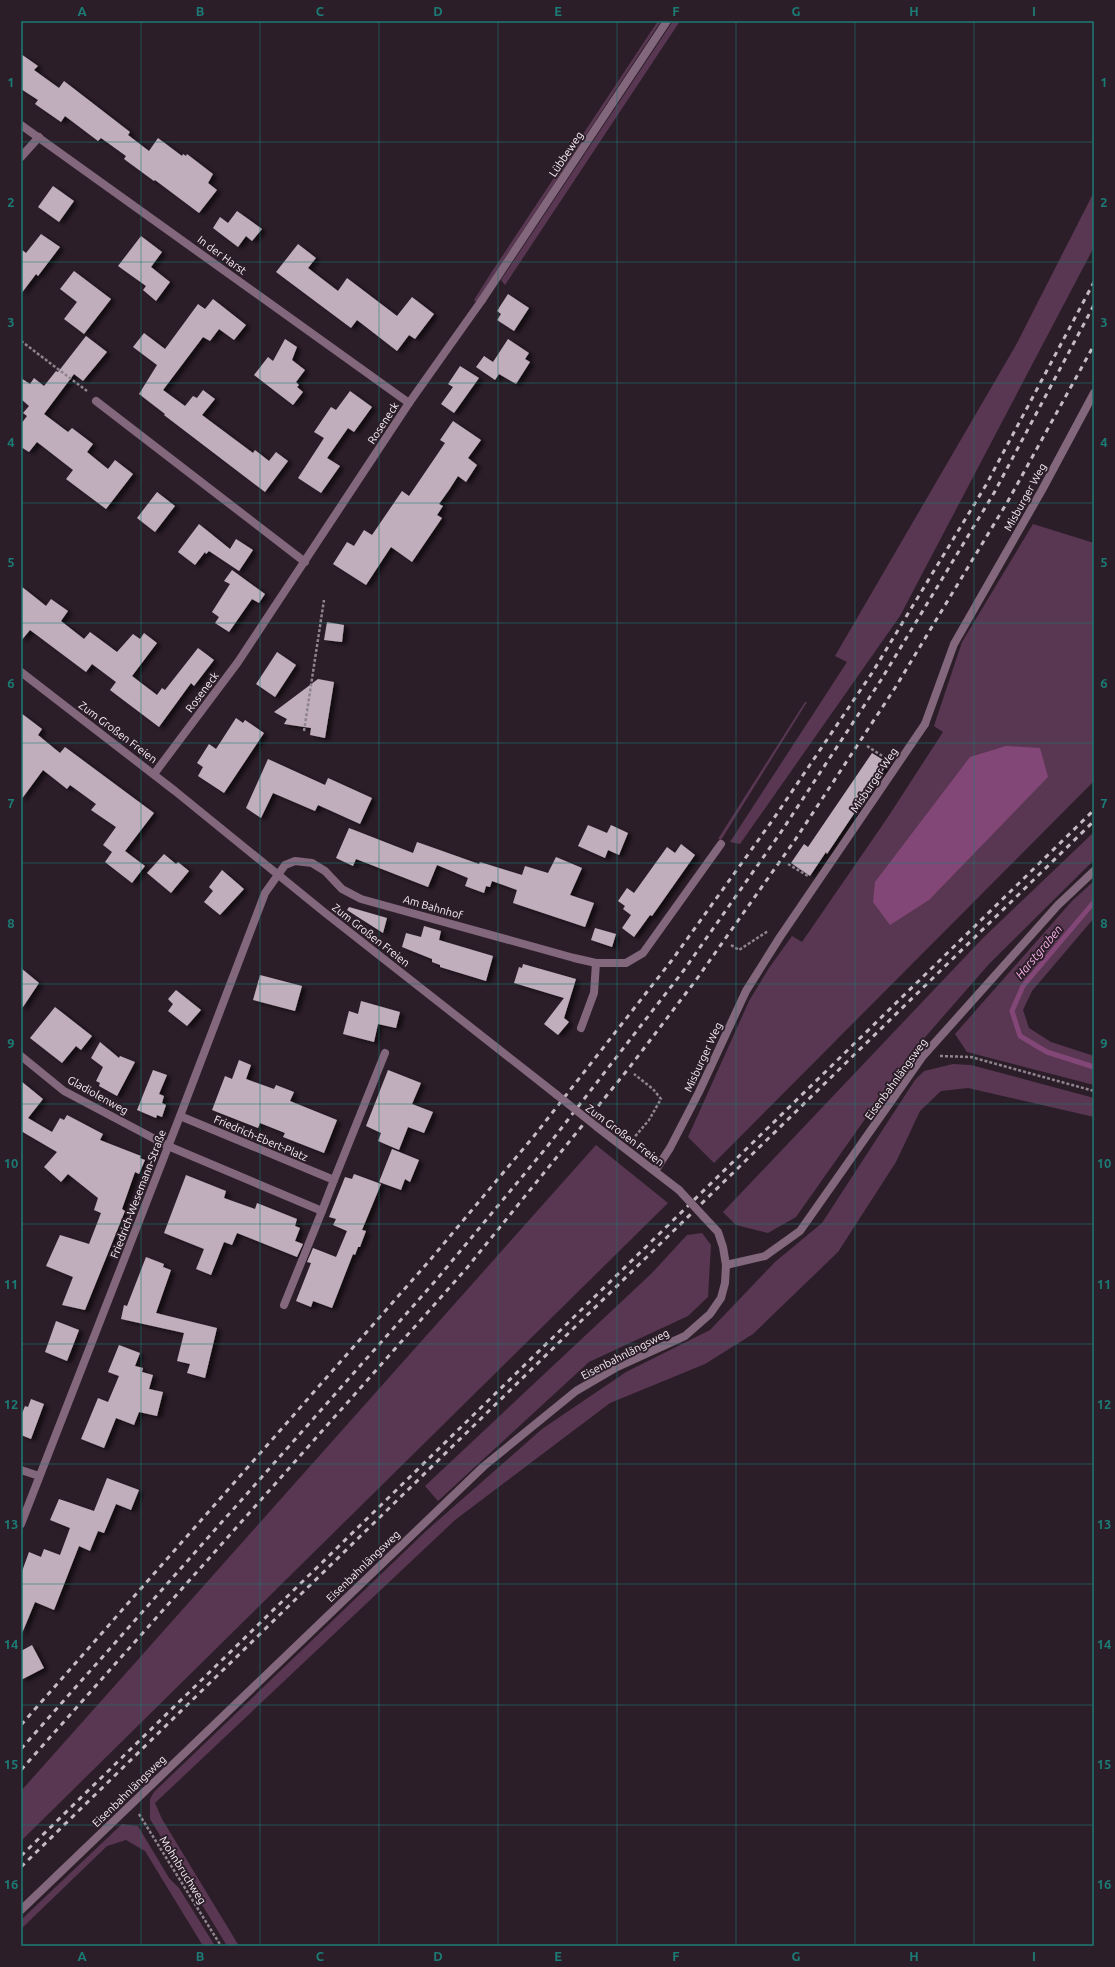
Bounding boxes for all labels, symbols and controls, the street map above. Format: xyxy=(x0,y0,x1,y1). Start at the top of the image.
text: A xyxy=(77,4,87,18)
text: B xyxy=(196,4,205,18)
text: C xyxy=(316,4,325,18)
text: D xyxy=(433,4,443,18)
text: E xyxy=(554,4,562,18)
text: F xyxy=(672,4,680,18)
text: G xyxy=(792,4,801,18)
text: H xyxy=(909,4,919,18)
text: I xyxy=(1032,4,1036,18)
text: 1 xyxy=(7,75,15,89)
text: 1 xyxy=(1100,75,1108,89)
street label: Lübbeweg xyxy=(547,129,585,179)
text: 2 xyxy=(7,195,15,209)
text: 2 xyxy=(1100,195,1108,209)
street label: In der Harst xyxy=(195,233,249,277)
text: 3 xyxy=(7,315,15,329)
text: 3 xyxy=(1100,315,1108,329)
street label: Roseneck xyxy=(365,400,401,446)
text: 4 xyxy=(7,435,15,449)
text: 4 xyxy=(1100,435,1108,449)
street label: Misburger Weg xyxy=(1001,461,1049,533)
text: 5 xyxy=(7,555,15,569)
text: 5 xyxy=(1100,555,1108,569)
street label: Roseneck xyxy=(183,669,221,714)
text: 6 xyxy=(7,676,15,690)
text: 6 xyxy=(1100,676,1108,690)
street label: Zum Großen Freien xyxy=(77,699,159,765)
street label: Misburger Weg xyxy=(848,745,900,815)
text: 7 xyxy=(7,796,15,810)
text: 7 xyxy=(1100,796,1108,810)
street label: Am Bahnhof xyxy=(402,893,465,921)
street label: Zum Großen Freien xyxy=(330,901,412,969)
text: 8 xyxy=(7,916,15,930)
text: 8 xyxy=(1100,916,1108,930)
water label: Harstgraben xyxy=(1013,922,1065,981)
street label: Misburger Weg xyxy=(682,1020,724,1094)
text: 9 xyxy=(7,1036,15,1050)
street label: Eisenbahnlängsweg xyxy=(862,1036,930,1122)
text: 9 xyxy=(1100,1036,1108,1050)
street label: Gladiolenweg xyxy=(66,1073,130,1117)
street label: Zum Großen Freien xyxy=(584,1102,666,1168)
street label: Friedrich-Ebert-Platz xyxy=(212,1113,310,1163)
street label: Friedrich-Wesemann-Straße xyxy=(108,1128,168,1260)
text: 10 xyxy=(4,1156,18,1170)
text: 10 xyxy=(1097,1156,1111,1170)
text: 11 xyxy=(4,1277,18,1291)
text: 11 xyxy=(1097,1277,1111,1291)
street label: Eisenbahnlängsweg xyxy=(579,1327,671,1381)
text: 12 xyxy=(4,1397,18,1411)
text: 12 xyxy=(1097,1397,1111,1411)
text: 13 xyxy=(4,1517,18,1531)
text: 13 xyxy=(1097,1517,1111,1531)
street label: Eisenbahnlängsweg xyxy=(324,1528,402,1604)
text: 14 xyxy=(4,1637,18,1651)
text: 14 xyxy=(1097,1637,1111,1651)
street label: Eisenbahnlängsweg xyxy=(90,1753,168,1829)
text: 15 xyxy=(4,1757,18,1771)
text: 15 xyxy=(1097,1757,1111,1771)
street label: Mohnbruchweg xyxy=(157,1834,209,1906)
text: 16 xyxy=(4,1877,18,1891)
text: 16 xyxy=(1097,1877,1111,1891)
text: A xyxy=(77,1949,87,1963)
text: B xyxy=(196,1949,205,1963)
text: C xyxy=(316,1949,325,1963)
text: D xyxy=(433,1949,443,1963)
text: E xyxy=(554,1949,562,1963)
text: F xyxy=(672,1949,680,1963)
text: G xyxy=(792,1949,801,1963)
text: H xyxy=(909,1949,919,1963)
text: I xyxy=(1032,1949,1036,1963)

